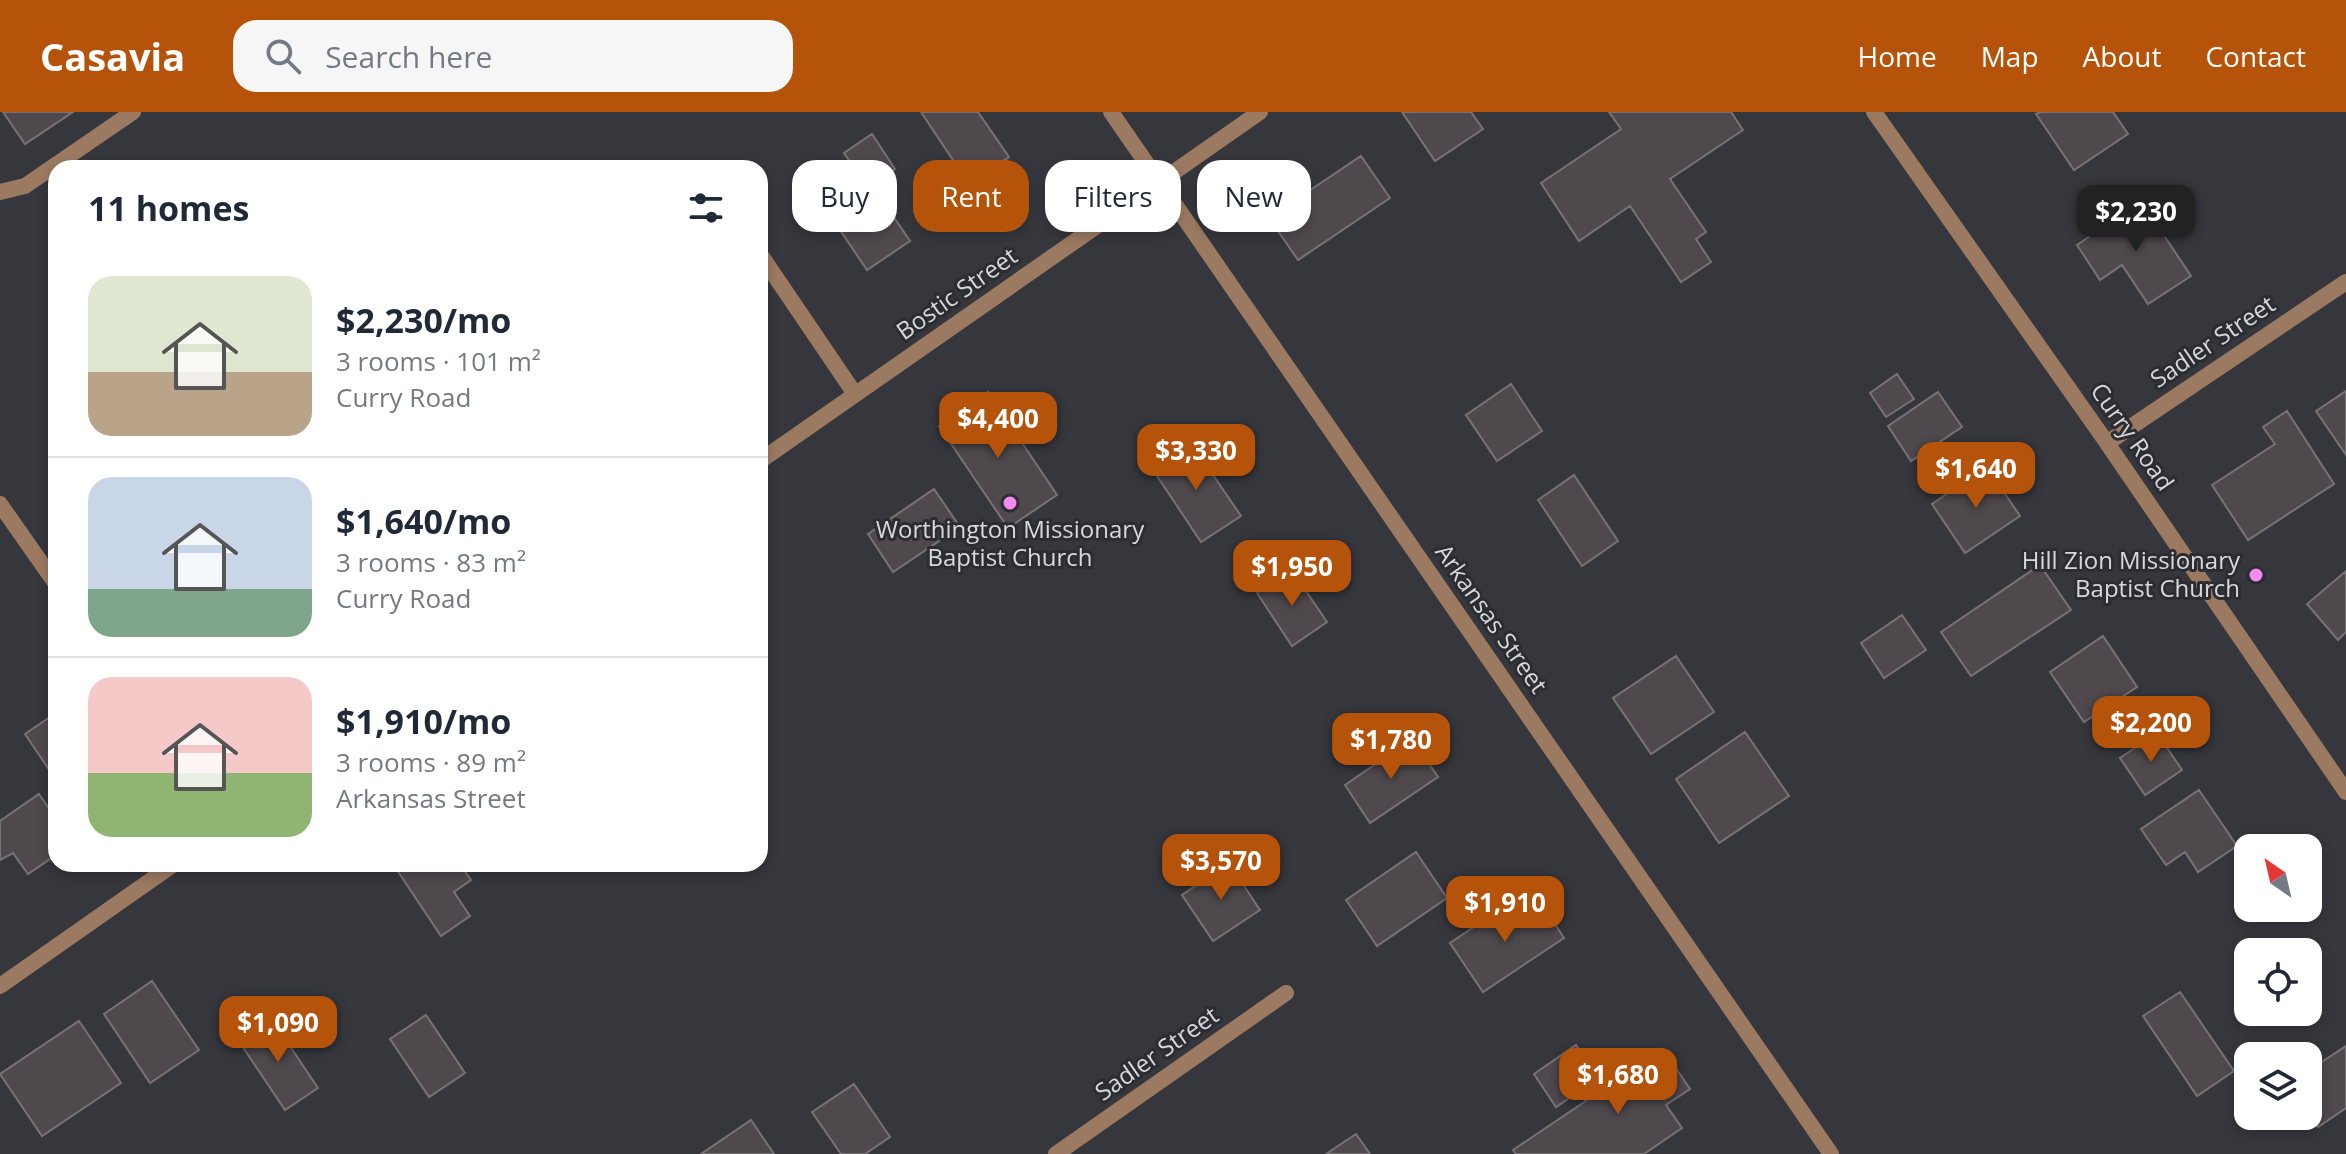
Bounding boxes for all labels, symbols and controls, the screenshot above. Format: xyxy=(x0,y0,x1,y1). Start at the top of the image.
search box xyxy=(233,20,793,92)
text: Casavia xyxy=(40,30,185,82)
icon: search xyxy=(261,34,305,78)
text: Search here xyxy=(325,36,492,77)
text: Home xyxy=(1858,37,1937,75)
text: Map xyxy=(1981,37,2039,75)
text: About xyxy=(2083,37,2161,75)
text: Contact xyxy=(2205,37,2306,75)
chip: Buy xyxy=(792,160,897,232)
chip: Rent xyxy=(913,160,1029,232)
chip: Filters xyxy=(1045,160,1181,232)
chip: New xyxy=(1197,160,1311,232)
text: 11 homes xyxy=(88,185,249,231)
pin: $2,230 xyxy=(2071,185,2201,253)
icon: filters xyxy=(684,186,728,230)
text: $2,230 xyxy=(2095,193,2177,229)
street label: Bostic Street xyxy=(889,239,1023,347)
street label: Sadler Street xyxy=(2143,287,2281,395)
text: $2,230/mo xyxy=(336,297,511,343)
icon: home xyxy=(152,308,248,404)
text: 3 rooms · 101 m² xyxy=(336,343,541,379)
street label: Curry Road xyxy=(2084,375,2183,497)
text: Curry Road xyxy=(336,379,471,415)
pin: $4,400 xyxy=(933,392,1063,460)
text: $4,400 xyxy=(957,400,1039,436)
pin: $3,330 xyxy=(1131,424,1261,492)
text: $3,330 xyxy=(1155,432,1237,468)
pin: $1,640 xyxy=(1911,442,2041,510)
text: $1,640 xyxy=(1935,450,2017,486)
marker: Worthington Missionary Baptist Church xyxy=(1001,494,1019,512)
text: $1,640/mo xyxy=(336,498,511,544)
icon: home xyxy=(152,509,248,605)
place label: Worthington Missionary Baptist Church xyxy=(876,512,1145,573)
street label: Arkansas Street xyxy=(1428,537,1556,699)
pin: $1,950 xyxy=(1227,540,1357,608)
place label: Hill Zion Missionary Baptist Church xyxy=(2022,543,2241,604)
text: 3 rooms · 83 m² xyxy=(336,544,526,580)
text: $1,950 xyxy=(1251,548,1333,584)
marker: Hill Zion Missionary Baptist Church xyxy=(2247,566,2265,584)
text: Curry Road xyxy=(336,580,471,616)
pin: $2,200 xyxy=(2086,696,2216,764)
text: $1,910/mo xyxy=(336,698,511,744)
text: $2,200 xyxy=(2110,704,2192,740)
icon: home xyxy=(152,709,248,805)
pin: $1,780 xyxy=(1326,713,1456,781)
text: $1,780 xyxy=(1350,721,1432,757)
text: 3 rooms · 89 m² xyxy=(336,744,526,780)
text: Arkansas Street xyxy=(336,780,526,816)
pin: $3,570 xyxy=(1156,834,1286,902)
north arrow xyxy=(2234,834,2322,922)
map controls xyxy=(2234,834,2322,1130)
text: $3,570 xyxy=(1180,842,1262,878)
pin: $1,910 xyxy=(1440,876,1570,944)
text: $1,910 xyxy=(1464,884,1546,920)
button: locate xyxy=(2234,938,2322,1026)
pin: $1,090 xyxy=(213,996,343,1064)
street label: Sadler Street xyxy=(1088,998,1224,1108)
text: $1,090 xyxy=(237,1004,319,1040)
button: layers xyxy=(2234,1042,2322,1130)
pin: $1,680 xyxy=(1553,1048,1683,1116)
text: $1,680 xyxy=(1577,1056,1659,1092)

